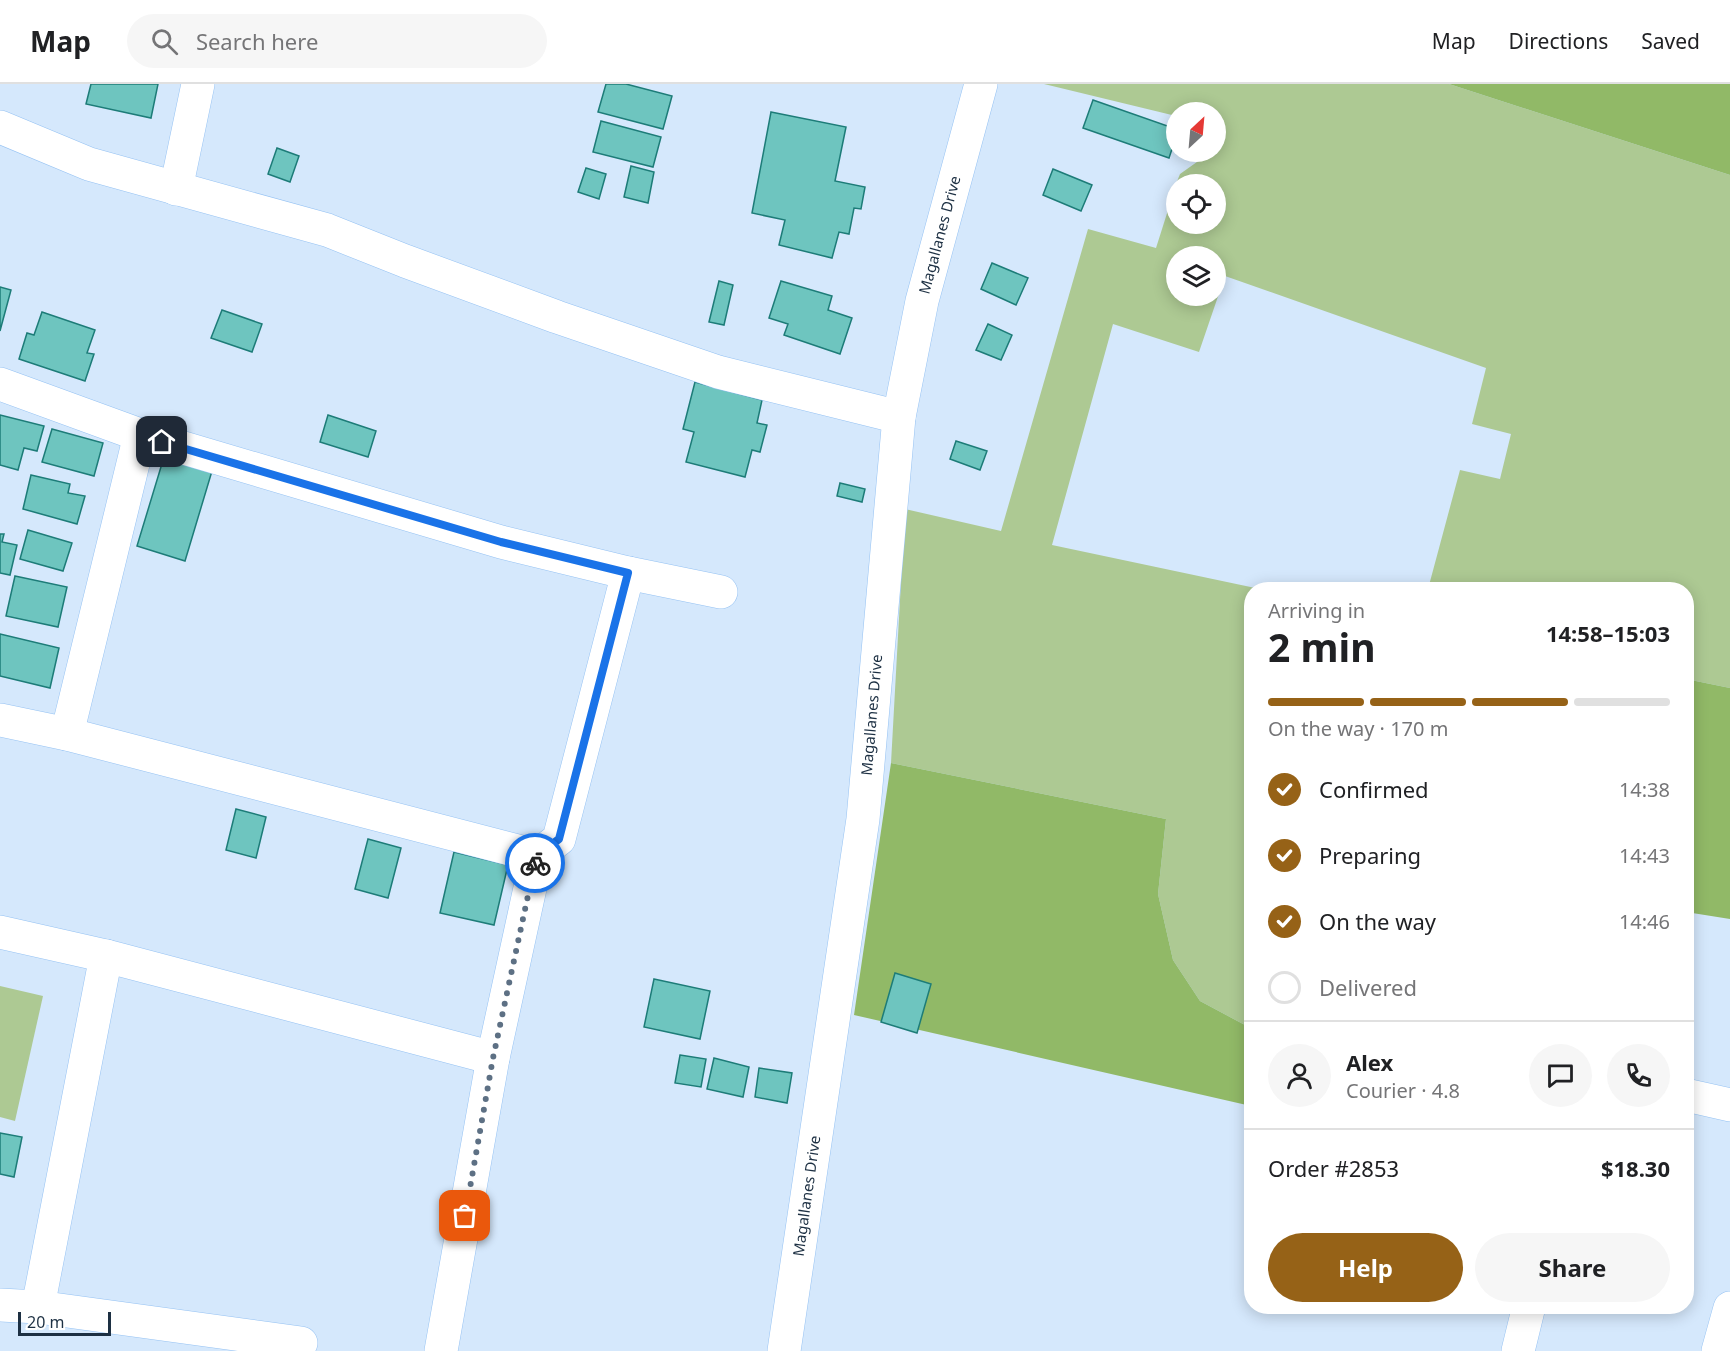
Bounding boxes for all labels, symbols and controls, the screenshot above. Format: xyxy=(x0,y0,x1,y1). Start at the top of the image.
search box xyxy=(127,14,547,68)
text: Map xyxy=(30,22,91,60)
icon: search xyxy=(148,25,181,58)
text: Search here xyxy=(196,26,318,56)
text: Map xyxy=(1432,27,1476,55)
text: Directions xyxy=(1509,27,1608,55)
text: Saved xyxy=(1641,27,1700,55)
north arrow xyxy=(1166,102,1226,162)
map controls xyxy=(1166,102,1226,306)
street label: Magallanes Drive xyxy=(914,173,964,296)
button: locate xyxy=(1166,174,1226,234)
button: layers xyxy=(1166,246,1226,306)
pin xyxy=(136,416,187,467)
icon: home xyxy=(145,425,178,458)
text: Arriving in xyxy=(1268,597,1365,624)
text: 14:58–15:03 xyxy=(1546,618,1670,648)
text: 2 min xyxy=(1268,620,1375,673)
street label: Magallanes Drive xyxy=(856,653,886,776)
text: On the way · 170 m xyxy=(1268,715,1448,742)
icon: check xyxy=(1268,773,1301,806)
text: Confirmed xyxy=(1319,774,1429,804)
text: 14:38 xyxy=(1619,776,1670,803)
courier xyxy=(505,833,565,893)
icon: check xyxy=(1268,839,1301,872)
text: Preparing xyxy=(1319,840,1421,870)
text: 14:43 xyxy=(1619,842,1670,869)
icon: bike xyxy=(519,847,552,880)
icon: check xyxy=(1268,905,1301,938)
text: On the way xyxy=(1319,906,1436,936)
text: 14:46 xyxy=(1619,908,1670,935)
text: Delivered xyxy=(1319,972,1417,1002)
button: person xyxy=(1268,1044,1331,1107)
button: chat xyxy=(1529,1044,1592,1107)
button: phone xyxy=(1607,1044,1670,1107)
text: Alex xyxy=(1346,1047,1393,1077)
text: Courier · 4.8 xyxy=(1346,1077,1460,1104)
street label: Magallanes Drive xyxy=(788,1134,824,1258)
text: Order #2853 xyxy=(1268,1153,1399,1183)
text: $18.30 xyxy=(1601,1153,1670,1183)
pin xyxy=(439,1190,490,1241)
icon: bag xyxy=(448,1199,481,1232)
button: Help xyxy=(1268,1233,1463,1302)
button: Share xyxy=(1475,1233,1670,1302)
scale bar xyxy=(18,1309,111,1336)
text: 20 m xyxy=(27,1311,64,1333)

